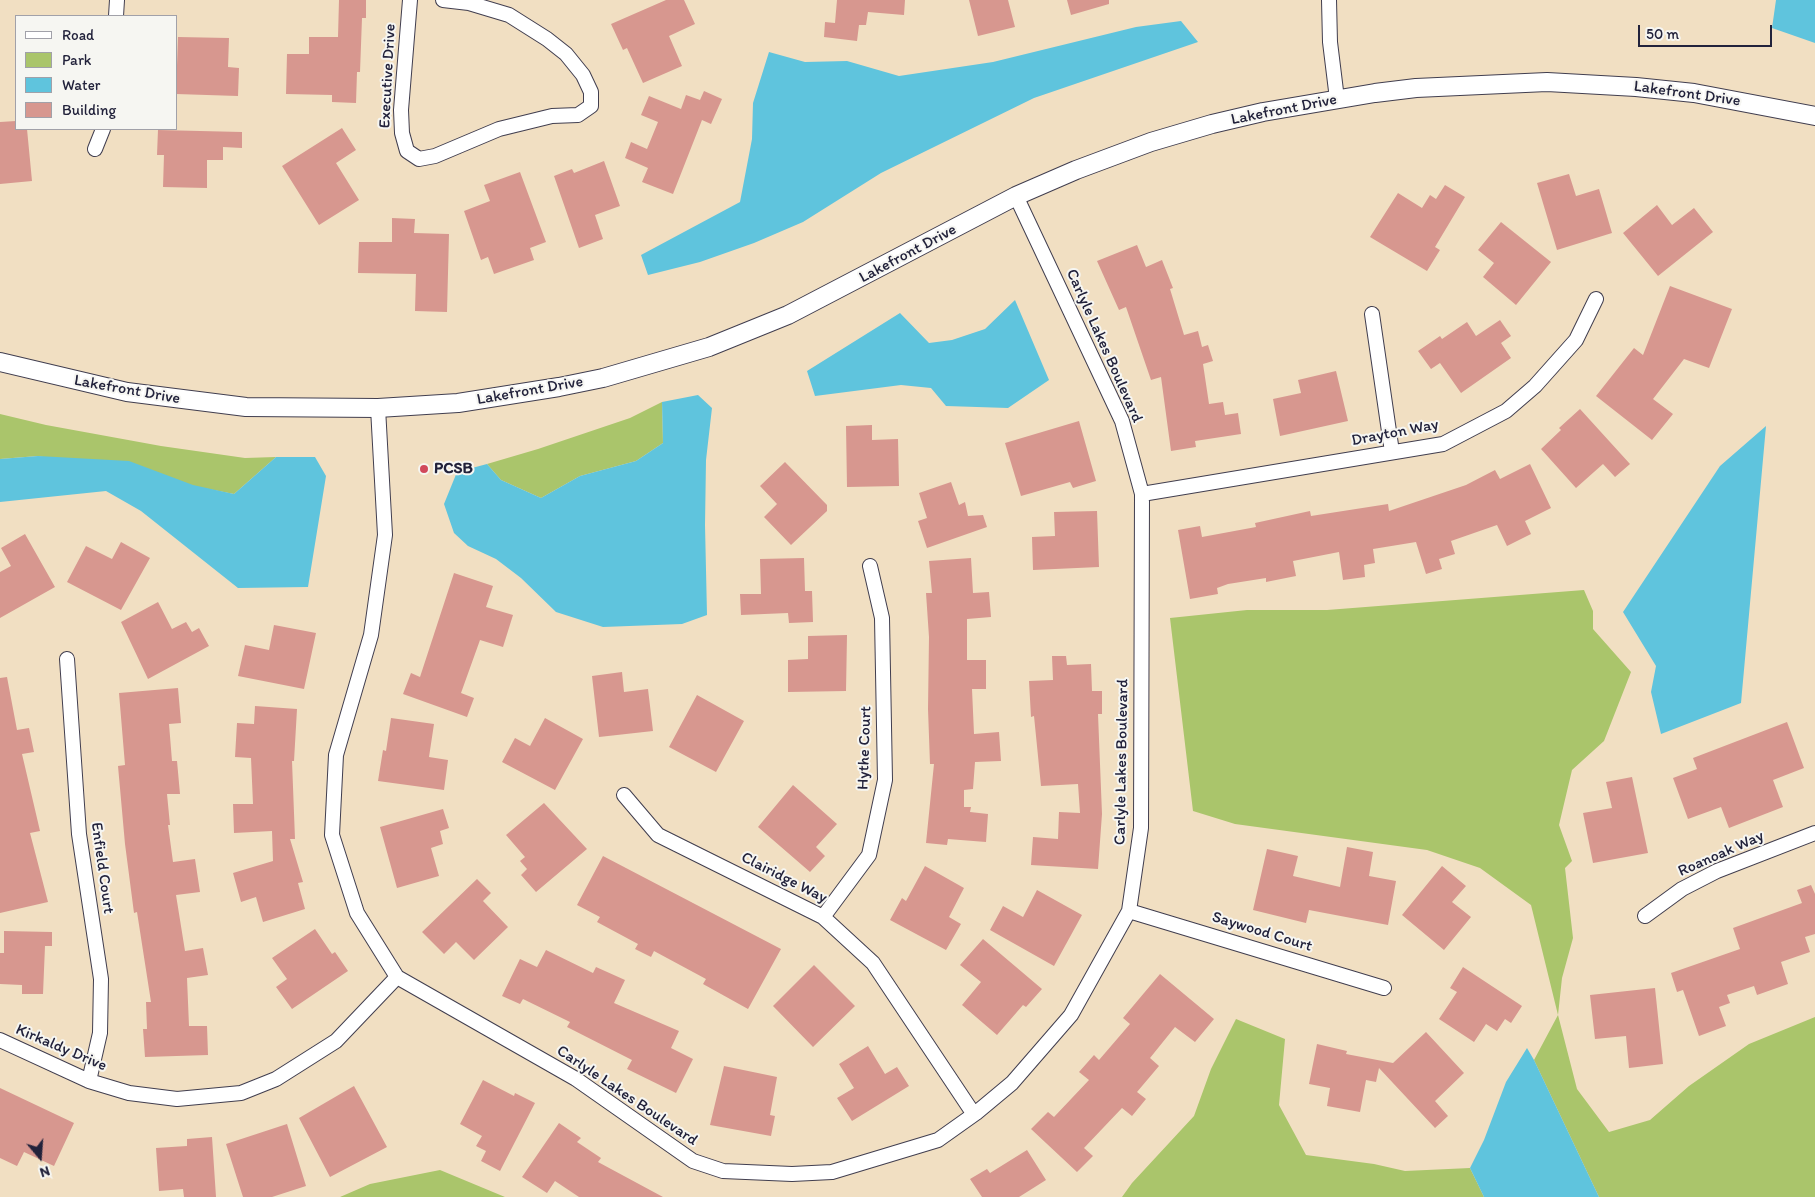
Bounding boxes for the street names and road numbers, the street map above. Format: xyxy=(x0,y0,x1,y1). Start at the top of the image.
street label: Executive Drive xyxy=(376,23,400,129)
street label: Lakefront Drive xyxy=(1632,77,1742,111)
street label: Lakefront Drive xyxy=(1229,90,1339,130)
street label: Lakefront Drive xyxy=(856,220,960,288)
street label: Carlyle Lakes Boulevard xyxy=(1061,266,1147,426)
street label: Lakefront Drive xyxy=(72,371,182,409)
street label: Lakefront Drive xyxy=(475,372,585,410)
street label: Drayton Way xyxy=(1350,415,1440,451)
street label: Carlyle Lakes Boulevard xyxy=(1111,679,1133,845)
street label: Hythe Court xyxy=(854,706,876,790)
street label: Enfield Court xyxy=(86,821,118,915)
street label: Roanoak Way xyxy=(1675,827,1767,881)
street label: Clairidge Way xyxy=(738,848,830,908)
street label: Saywood Court xyxy=(1210,908,1314,956)
street label: Kirkaldy Drive xyxy=(13,1020,109,1076)
street label: Carlyle Lakes Boulevard xyxy=(553,1042,701,1150)

